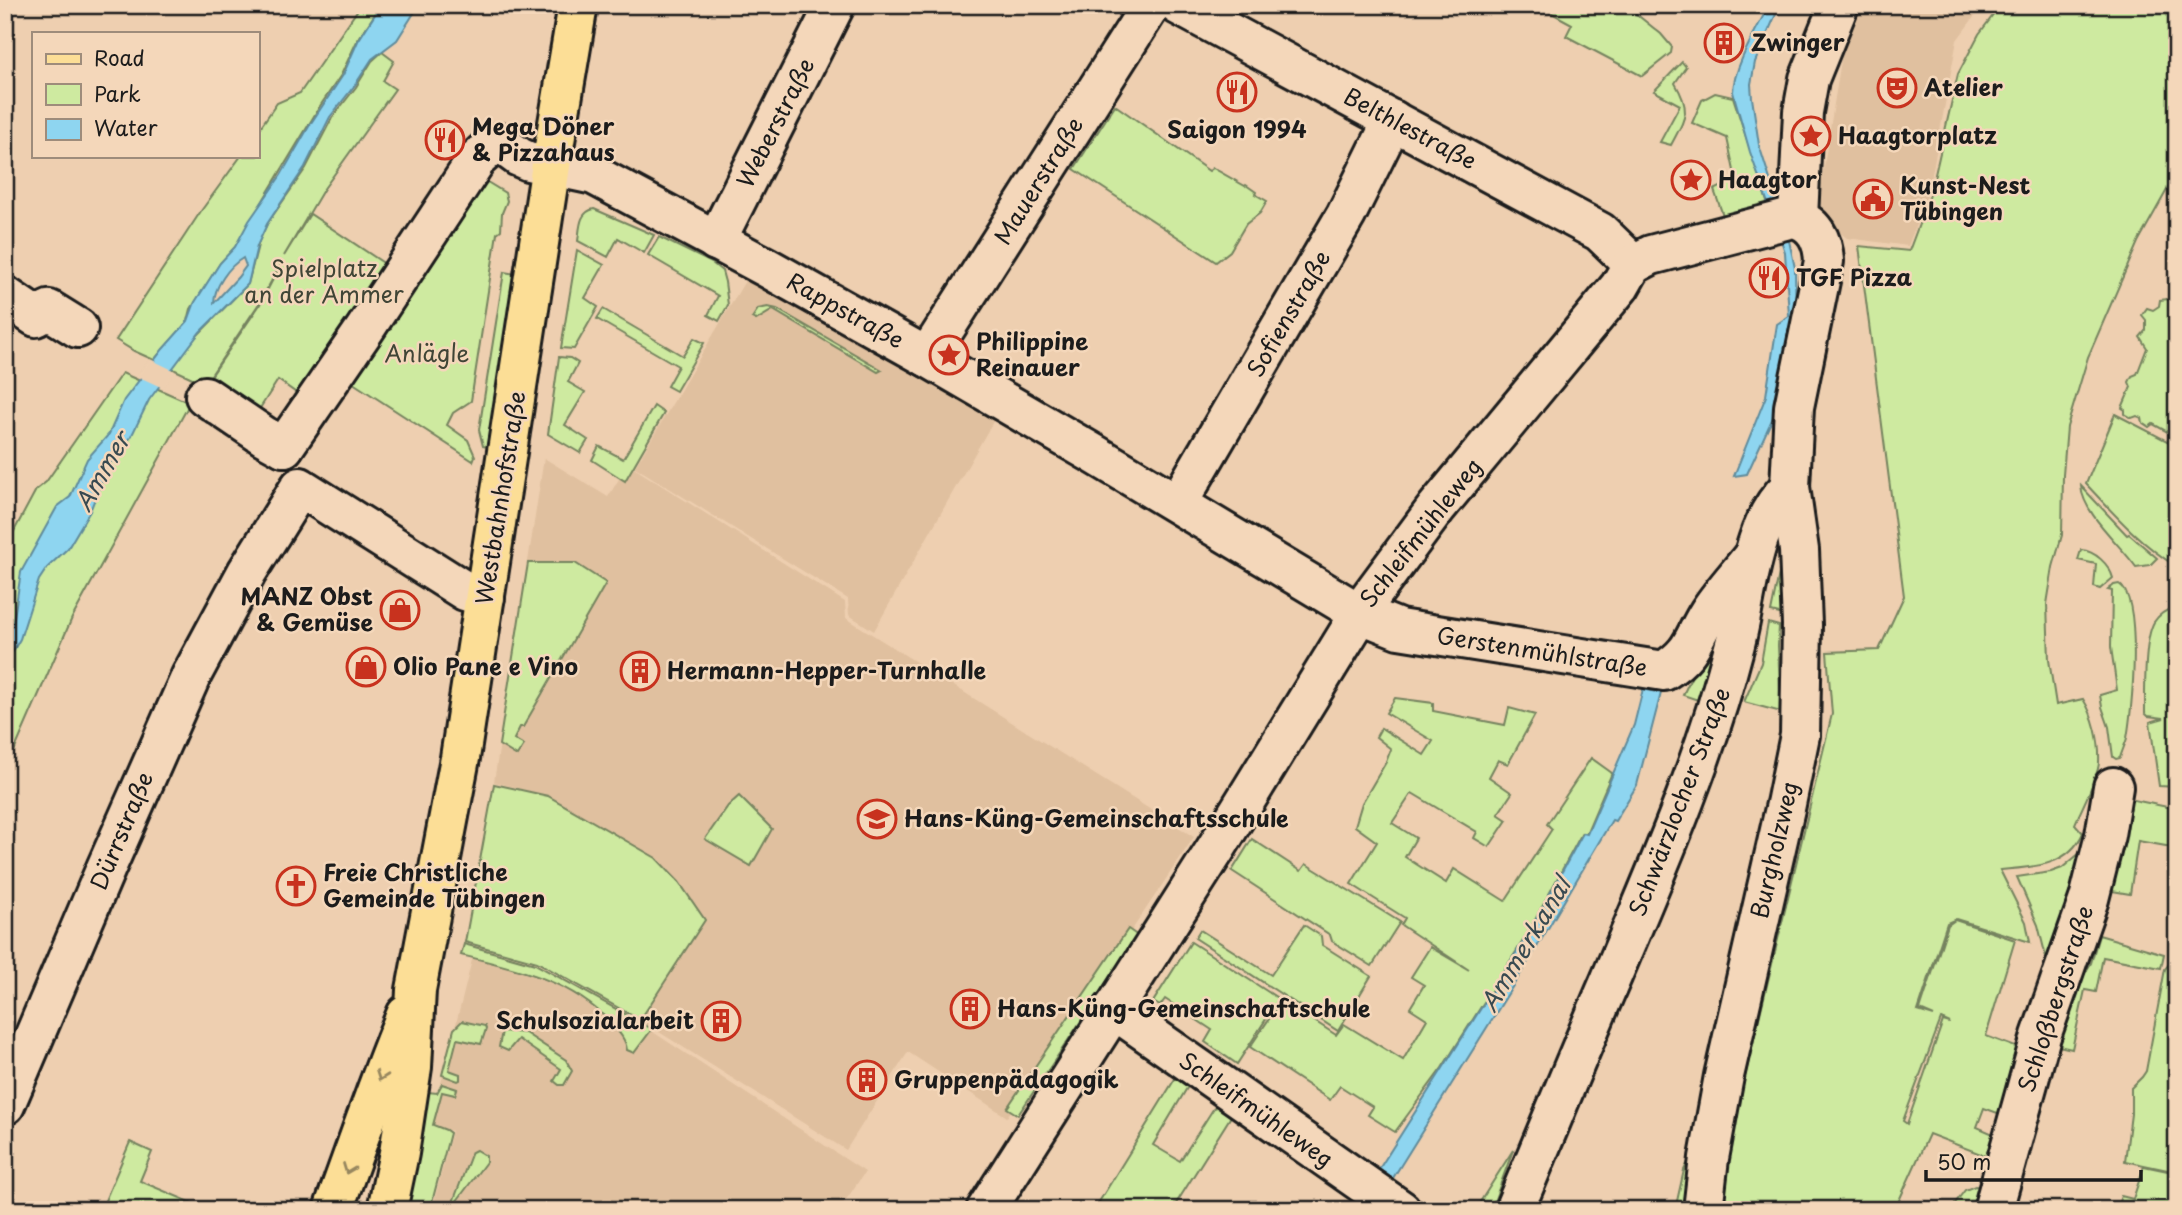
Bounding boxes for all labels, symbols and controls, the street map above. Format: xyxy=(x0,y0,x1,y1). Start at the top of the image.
building icon: Zwinger xyxy=(1703,22,1745,64)
place label: Zwinger xyxy=(1751,24,1845,59)
legend xyxy=(32,32,259,158)
text: Road xyxy=(94,41,145,73)
street label: Weberstraße xyxy=(727,51,822,193)
theatre icon: Atelier xyxy=(1876,67,1918,109)
place label: Atelier xyxy=(1924,69,2003,104)
restaurant icon: Saigon 1994 xyxy=(1216,71,1258,113)
text: Park xyxy=(94,77,141,109)
street label: Belthlestraße xyxy=(1338,78,1483,177)
place label: Mega Döner & Pizzahaus xyxy=(472,108,615,169)
street label: Mauerstraße xyxy=(984,109,1091,251)
text: Water xyxy=(94,111,158,143)
place label: Saigon 1994 xyxy=(1167,111,1307,146)
place icon: Haagtorplatz xyxy=(1790,115,1832,157)
place label: Haagtorplatz xyxy=(1838,117,1997,152)
restaurant icon: Mega Döner & Pizzahaus xyxy=(424,119,466,161)
place icon: Haagtor xyxy=(1670,159,1712,201)
place label: Haagtor xyxy=(1718,161,1817,196)
place label: Kunst-Nest Tübingen xyxy=(1900,167,2030,228)
public building icon: Kunst-Nest Tübingen xyxy=(1852,178,1894,220)
street label: Sofienstraße xyxy=(1237,243,1338,383)
park label: Spielplatz an der Ammer xyxy=(244,250,404,311)
restaurant icon: TGF Pizza xyxy=(1748,257,1790,299)
place label: TGF Pizza xyxy=(1796,259,1913,294)
street label: Rappstraße xyxy=(781,263,911,356)
place label: Philippine Reinauer xyxy=(976,323,1088,384)
place icon: Philippine Reinauer xyxy=(928,334,970,376)
park label: Anlägle xyxy=(385,335,470,370)
street label: Westbahnhofstraße xyxy=(465,388,534,607)
water label: Ammer xyxy=(64,422,140,517)
street label: Schleifmühleweg xyxy=(1350,450,1490,614)
place label: MANZ Obst & Gemüse xyxy=(241,578,373,639)
shop icon: MANZ Obst & Gemüse xyxy=(379,589,421,631)
street label: Gerstenmühlstraße xyxy=(1435,617,1650,684)
shop icon: Olio Pane e Vino xyxy=(345,646,387,688)
place label: Olio Pane e Vino xyxy=(393,648,578,683)
building icon: Hermann-Hepper-Turnhalle xyxy=(619,650,661,692)
place label: Hermann-Hepper-Turnhalle xyxy=(667,652,986,687)
street label: Schwärzlocher Straße xyxy=(1619,682,1738,921)
street label: Dürrstraße xyxy=(80,766,161,895)
street label: Burgholzweg xyxy=(1741,778,1806,922)
school or university icon: Hans-Küng-Gemeinschaftsschule xyxy=(856,798,898,840)
place label: Hans-Küng-Gemeinschaftsschule xyxy=(904,800,1289,835)
place label: Freie Christliche Gemeinde Tübingen xyxy=(323,854,545,915)
church icon: Freie Christliche Gemeinde Tübingen xyxy=(275,865,317,907)
water label: Ammerkanal xyxy=(1470,867,1580,1018)
street label: Schloßbergstraße xyxy=(2008,900,2101,1097)
building icon: Hans-Küng-Gemeinschaftschule xyxy=(949,988,991,1030)
place label: Hans-Küng-Gemeinschaftschule xyxy=(997,990,1371,1025)
building icon: Schulsozialarbeit xyxy=(700,1000,742,1042)
place label: Schulsozialarbeit xyxy=(496,1002,694,1037)
street label: Schleifmühleweg xyxy=(1172,1042,1341,1175)
building icon: Gruppenpädagogik xyxy=(846,1059,888,1101)
place label: Gruppenpädagogik xyxy=(894,1061,1119,1096)
one-way arrow xyxy=(375,1069,389,1081)
scale bar xyxy=(1926,1138,2142,1182)
text: 50 m xyxy=(1937,1145,1991,1177)
one-way arrow xyxy=(343,1163,357,1175)

